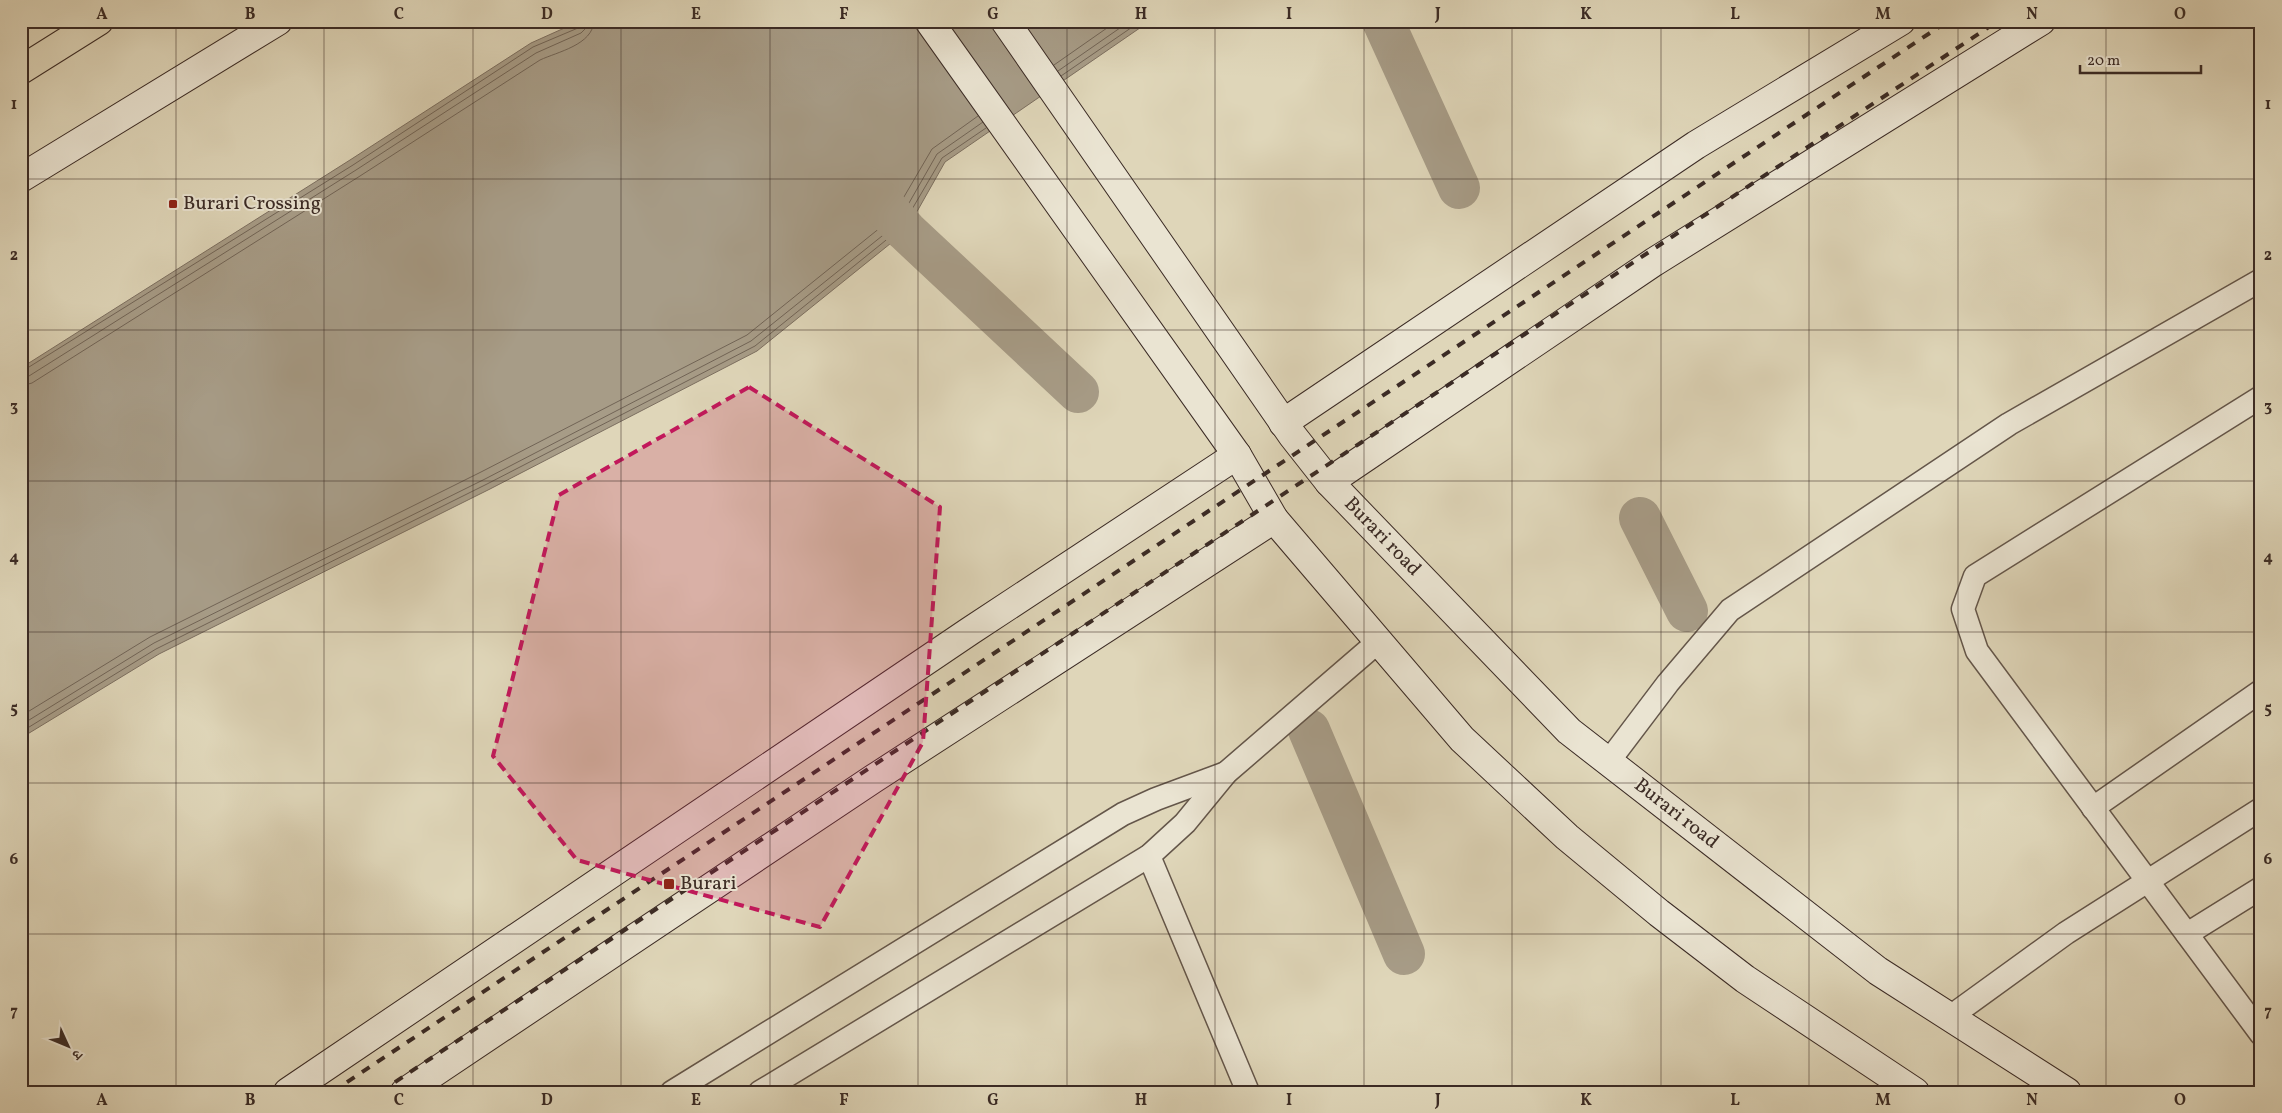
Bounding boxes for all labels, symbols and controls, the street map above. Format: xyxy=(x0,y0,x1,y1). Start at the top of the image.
text: A xyxy=(96,4,108,26)
text: B xyxy=(245,4,256,26)
text: C xyxy=(394,4,404,26)
text: D xyxy=(541,4,553,26)
text: E xyxy=(691,4,701,26)
text: F xyxy=(839,4,849,26)
text: G xyxy=(987,4,999,26)
text: H xyxy=(1135,4,1147,26)
text: I xyxy=(1286,4,1292,26)
text: J xyxy=(1434,4,1441,26)
text: K xyxy=(1580,4,1592,26)
text: L xyxy=(1730,4,1740,26)
text: M xyxy=(1875,4,1891,26)
text: N xyxy=(2026,4,2038,26)
text: O xyxy=(2174,4,2186,26)
scale bar xyxy=(2080,42,2201,74)
text: 20 m xyxy=(2087,51,2120,72)
text: 1 xyxy=(11,94,17,116)
text: 1 xyxy=(2265,94,2271,116)
place label: Burari Crossing xyxy=(183,190,321,218)
marker: Burari Crossing xyxy=(167,198,179,210)
text: 2 xyxy=(10,245,18,267)
text: 2 xyxy=(2264,245,2272,267)
text: 3 xyxy=(10,396,18,418)
text: 3 xyxy=(2264,396,2272,418)
street label: Burari road xyxy=(1337,491,1427,583)
text: 4 xyxy=(9,547,19,569)
text: 4 xyxy=(2263,547,2273,569)
text: 5 xyxy=(10,698,18,720)
text: 5 xyxy=(2264,698,2272,720)
street label: Burari road xyxy=(1628,772,1724,856)
text: 6 xyxy=(10,849,19,871)
text: 6 xyxy=(2264,849,2273,871)
place label: Burari xyxy=(680,870,736,898)
marker: Burari xyxy=(662,877,676,891)
text: 7 xyxy=(10,1001,18,1023)
text: 7 xyxy=(2264,1001,2272,1023)
north arrow xyxy=(42,1020,92,1070)
text: उ xyxy=(66,1044,86,1064)
text: A xyxy=(96,1090,108,1112)
text: B xyxy=(245,1090,256,1112)
text: C xyxy=(394,1090,404,1112)
text: D xyxy=(541,1090,553,1112)
text: E xyxy=(691,1090,701,1112)
text: F xyxy=(839,1090,849,1112)
text: G xyxy=(987,1090,999,1112)
text: H xyxy=(1135,1090,1147,1112)
text: I xyxy=(1286,1090,1292,1112)
text: J xyxy=(1434,1090,1441,1112)
text: K xyxy=(1580,1090,1592,1112)
text: L xyxy=(1730,1090,1740,1112)
text: M xyxy=(1875,1090,1891,1112)
text: N xyxy=(2026,1090,2038,1112)
text: O xyxy=(2174,1090,2186,1112)

